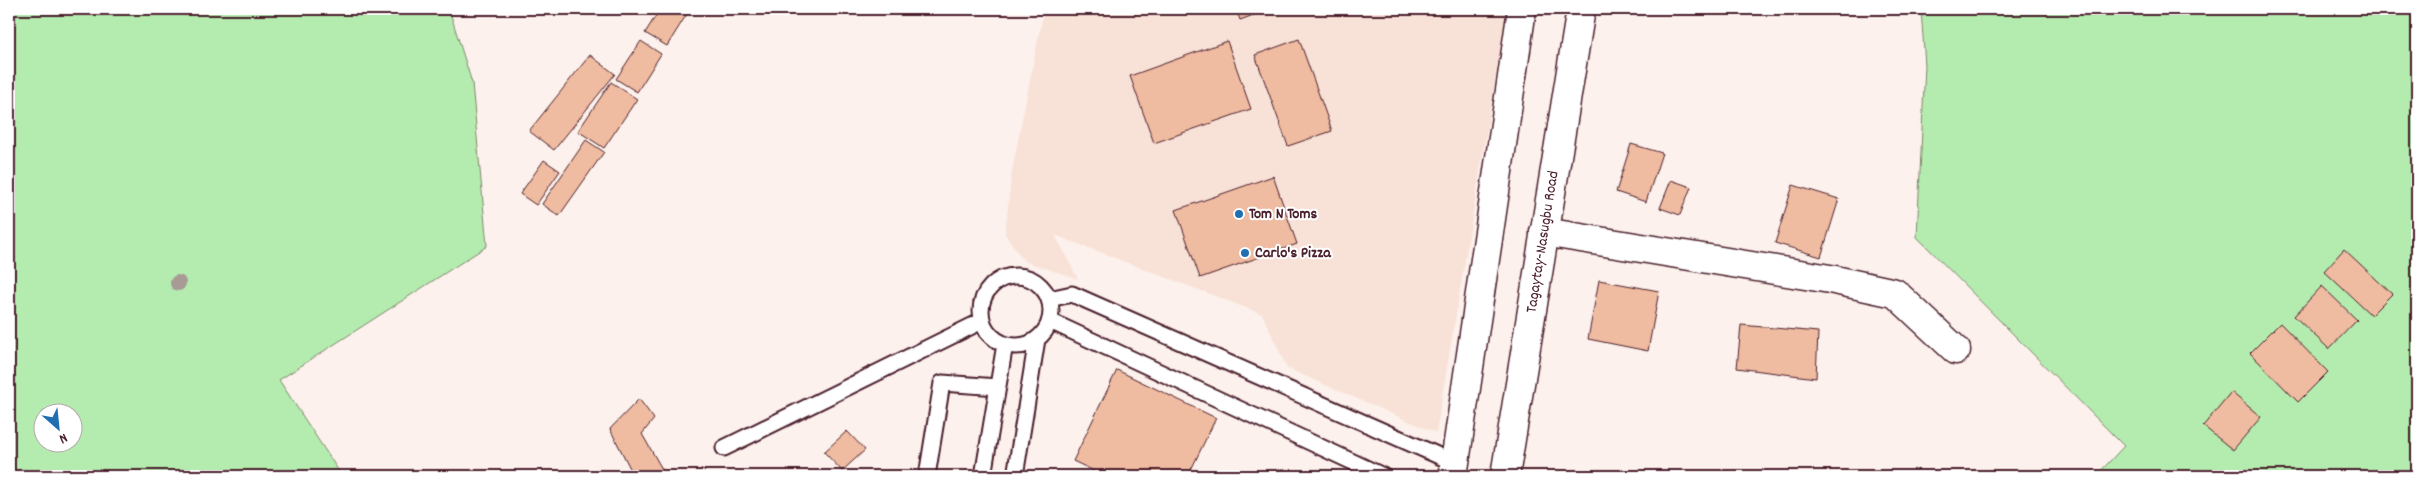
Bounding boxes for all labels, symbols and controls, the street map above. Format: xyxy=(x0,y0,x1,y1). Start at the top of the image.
street label: Tagaytay-Nasugbu Road xyxy=(1520,169,1566,315)
place label: Tom N Toms xyxy=(1249,203,1317,226)
marker: Tom N Toms xyxy=(1233,208,1245,220)
place label: Carlo's Pizza xyxy=(1255,242,1332,265)
marker: Carlo's Pizza xyxy=(1239,247,1251,259)
north arrow xyxy=(32,402,82,452)
text: N xyxy=(55,427,71,448)

